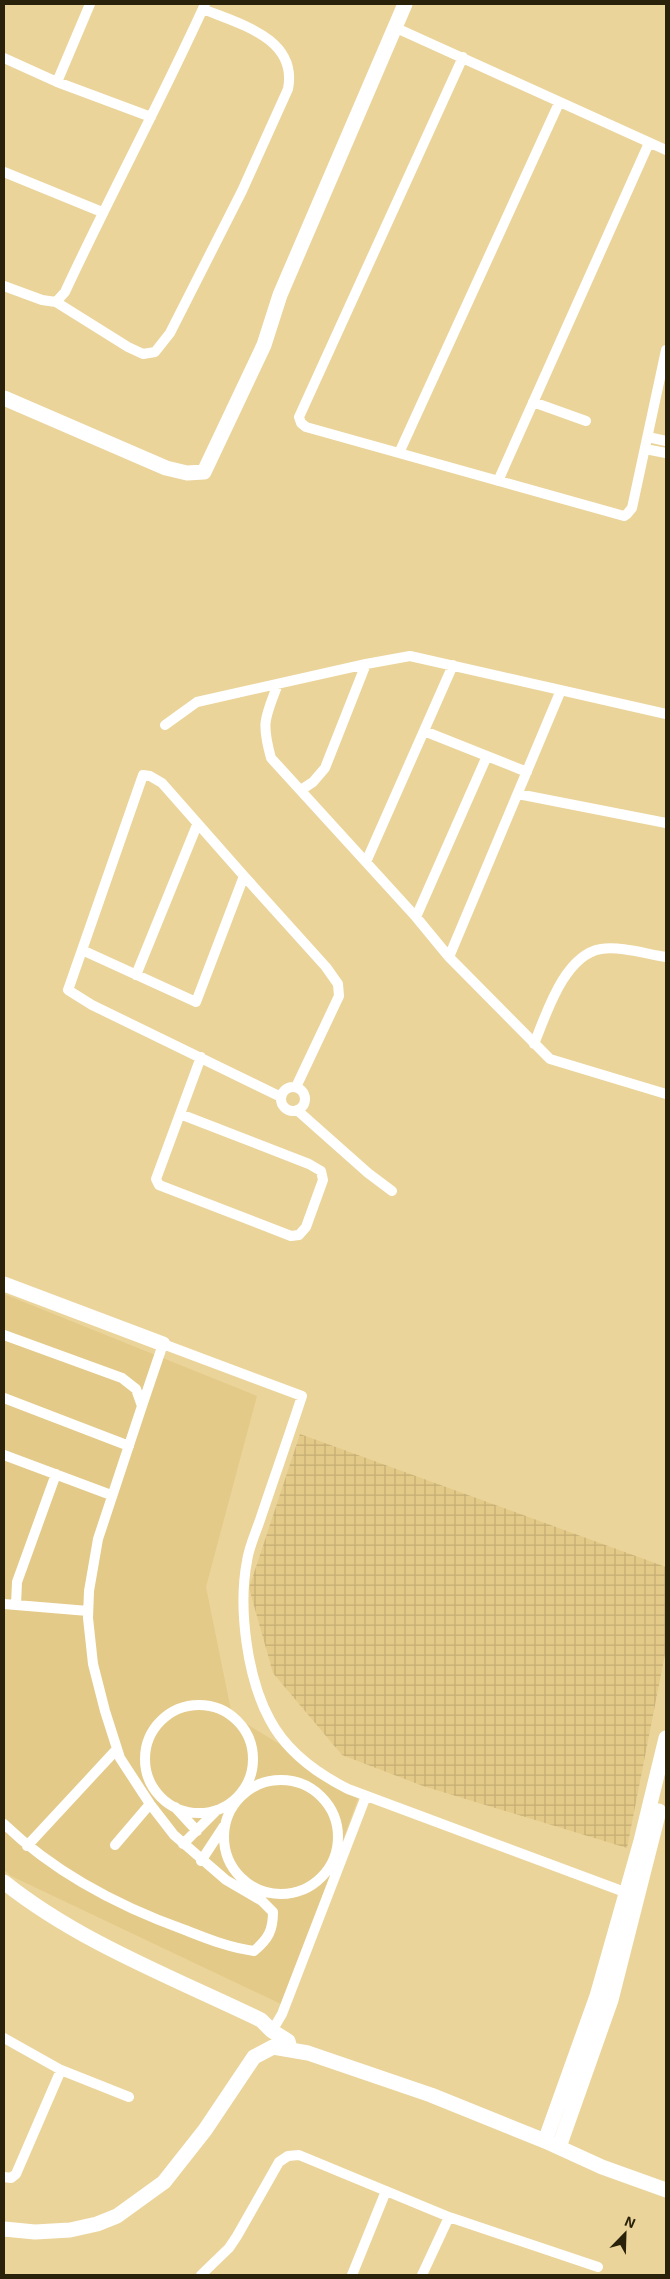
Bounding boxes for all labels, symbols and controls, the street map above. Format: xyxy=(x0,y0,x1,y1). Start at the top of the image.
north arrow xyxy=(600,2209,650,2259)
text: N xyxy=(622,2212,638,2231)

